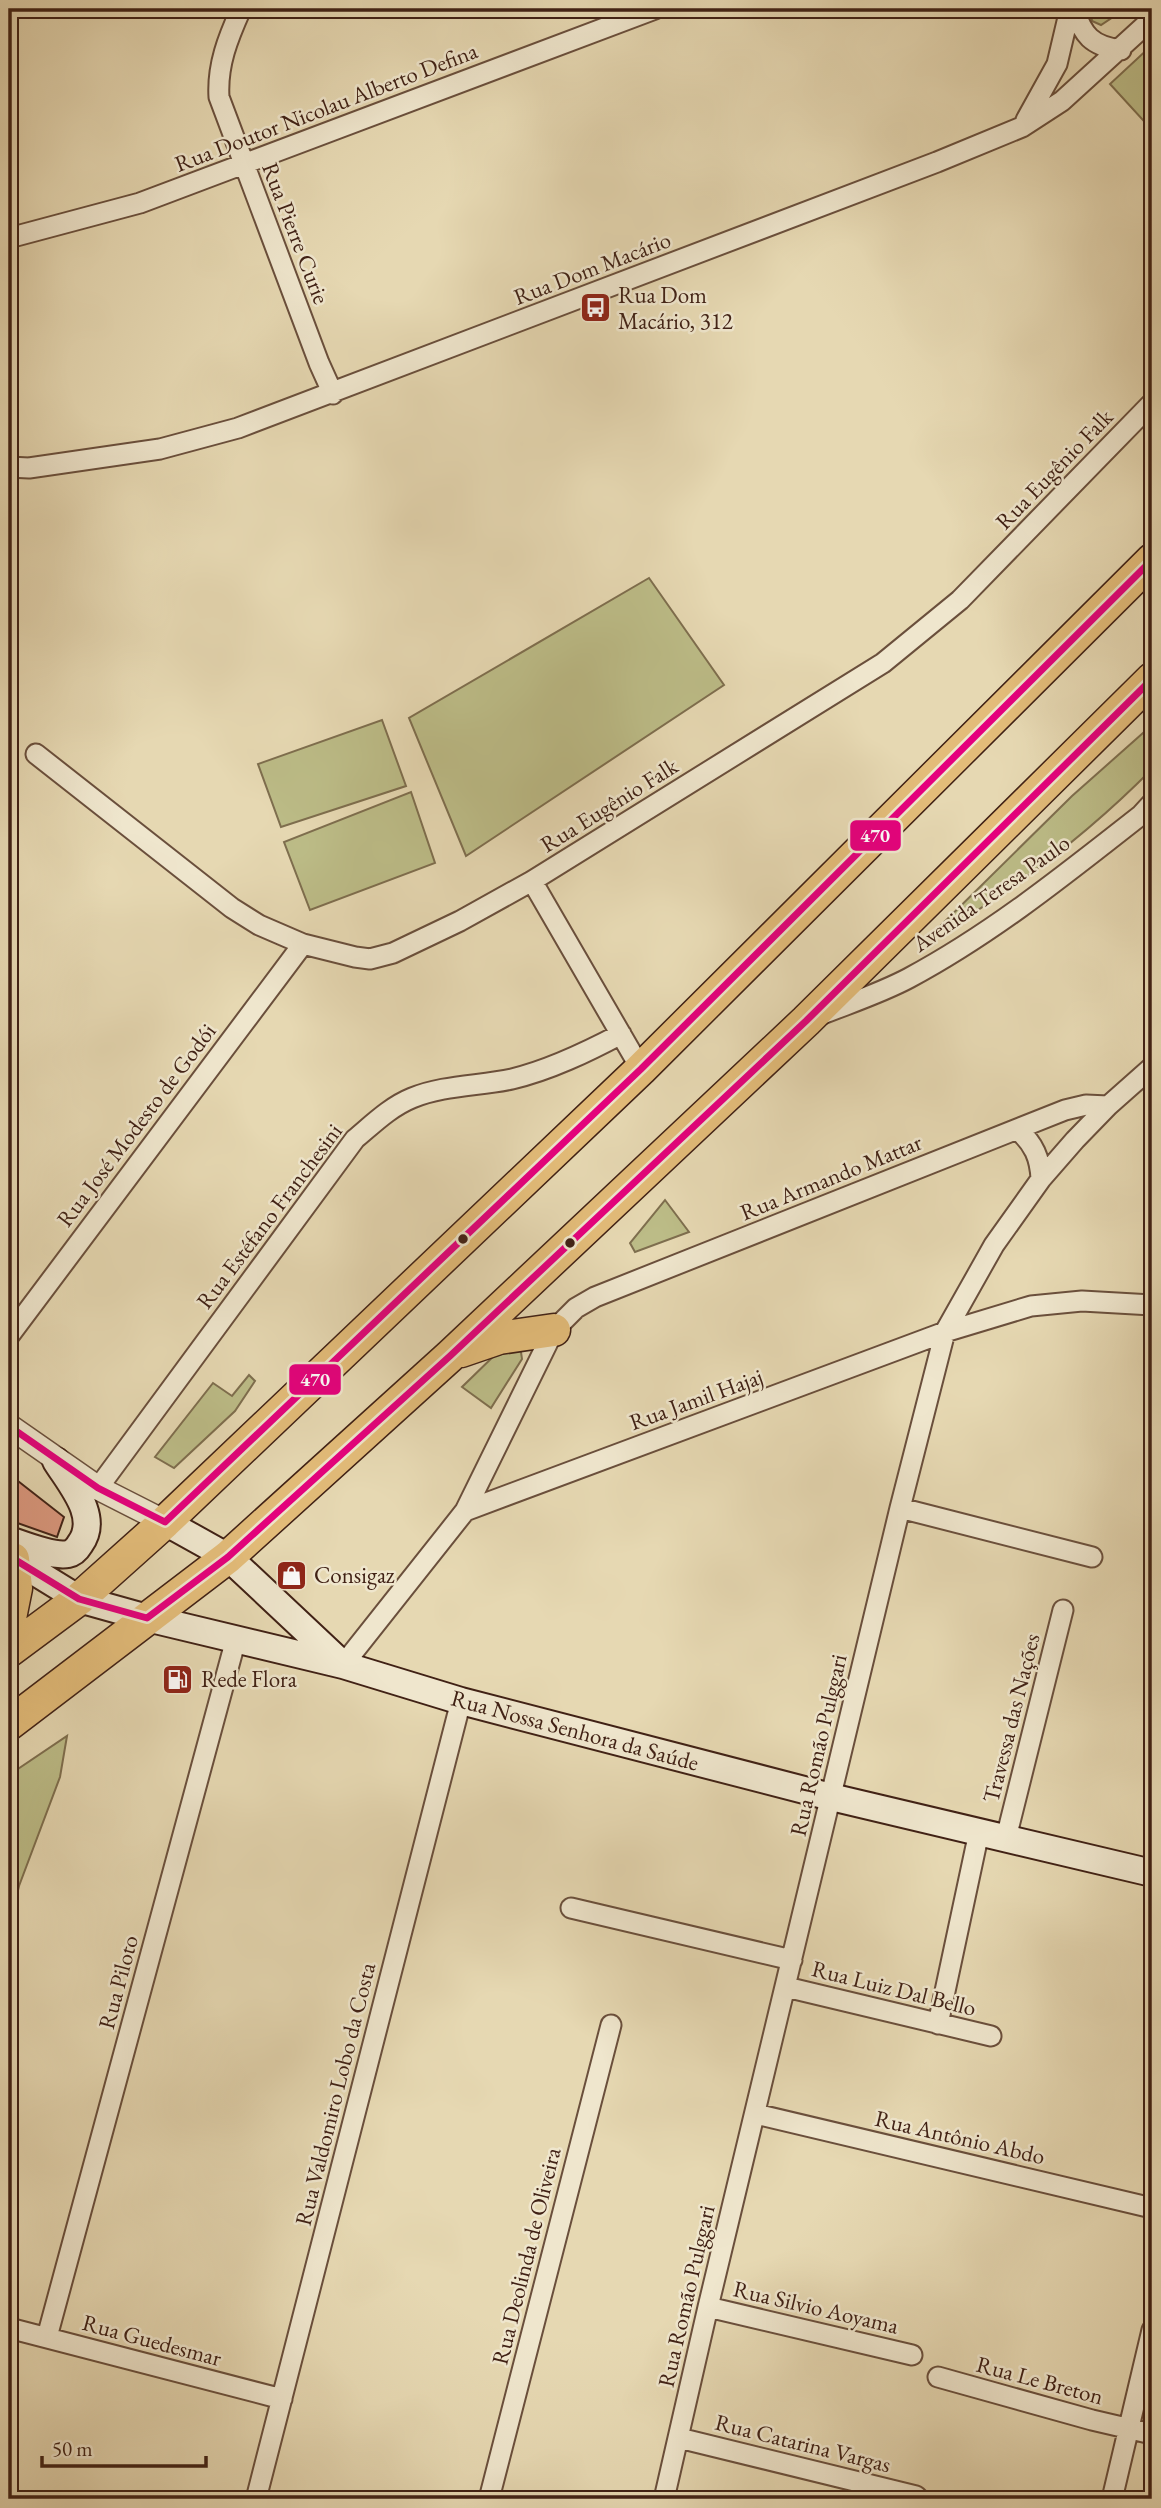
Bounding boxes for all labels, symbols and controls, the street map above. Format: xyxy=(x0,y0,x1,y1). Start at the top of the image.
street label: Rua Doutor Nicolau Alberto Defina xyxy=(170,35,482,179)
street label: Rua Pierre Curie xyxy=(255,158,337,308)
street label: Rua Dom Macário xyxy=(509,224,675,312)
place label: Rua Dom Macário, 312 xyxy=(618,280,733,336)
bus stop icon: Rua Dom Macário, 312 xyxy=(578,291,612,325)
street label: Rua Eugênio Falk xyxy=(989,401,1120,536)
street label: Rua Eugênio Falk xyxy=(535,750,684,859)
line badge: 470 xyxy=(849,819,902,852)
text: 470 xyxy=(860,823,890,848)
street label: Avenida Teresa Paulo xyxy=(906,828,1076,959)
street label: Rua José Modesto de Godói xyxy=(50,1017,223,1233)
street label: Rua Estéfano Franchesini xyxy=(189,1117,349,1315)
street label: Rua Armando Mattar xyxy=(736,1127,927,1227)
unlabelled marker xyxy=(456,1232,470,1246)
unlabelled marker xyxy=(563,1236,577,1250)
street label: Rua Jamil Hajaj xyxy=(625,1361,767,1437)
line badge: 470 xyxy=(288,1363,342,1396)
text: 470 xyxy=(300,1367,330,1392)
shop icon: Consigaz xyxy=(274,1558,308,1592)
place label: Consigaz xyxy=(314,1560,395,1590)
street label: Travessa das Nações xyxy=(975,1630,1047,1806)
street label: Rua Romão Pulggari xyxy=(782,1651,854,1839)
fuel station icon: Rede Flora xyxy=(161,1662,195,1696)
place label: Rede Flora xyxy=(201,1664,298,1694)
street label: Rua Nossa Senhora da Saúde xyxy=(448,1683,702,1778)
street label: Rua Piloto xyxy=(91,1932,145,2032)
street label: Rua Luiz Dal Bello xyxy=(809,1953,979,2023)
street label: Rua Valdomiro Lobo da Costa xyxy=(288,1959,382,2229)
street label: Rua Antônio Abdo xyxy=(872,2103,1048,2171)
street label: Rua Deolinda de Oliveira xyxy=(484,2143,568,2368)
street label: Rua Romão Pulggari xyxy=(650,2202,722,2390)
street label: Rua Silvio Aoyama xyxy=(731,2273,902,2341)
street label: Rua Guedesmar xyxy=(79,2307,225,2373)
street label: Rua Le Breton xyxy=(973,2349,1107,2411)
street label: Rua Catarina Vargas xyxy=(712,2407,894,2479)
scale bar xyxy=(42,2424,206,2468)
text: 50 m xyxy=(52,2435,93,2462)

